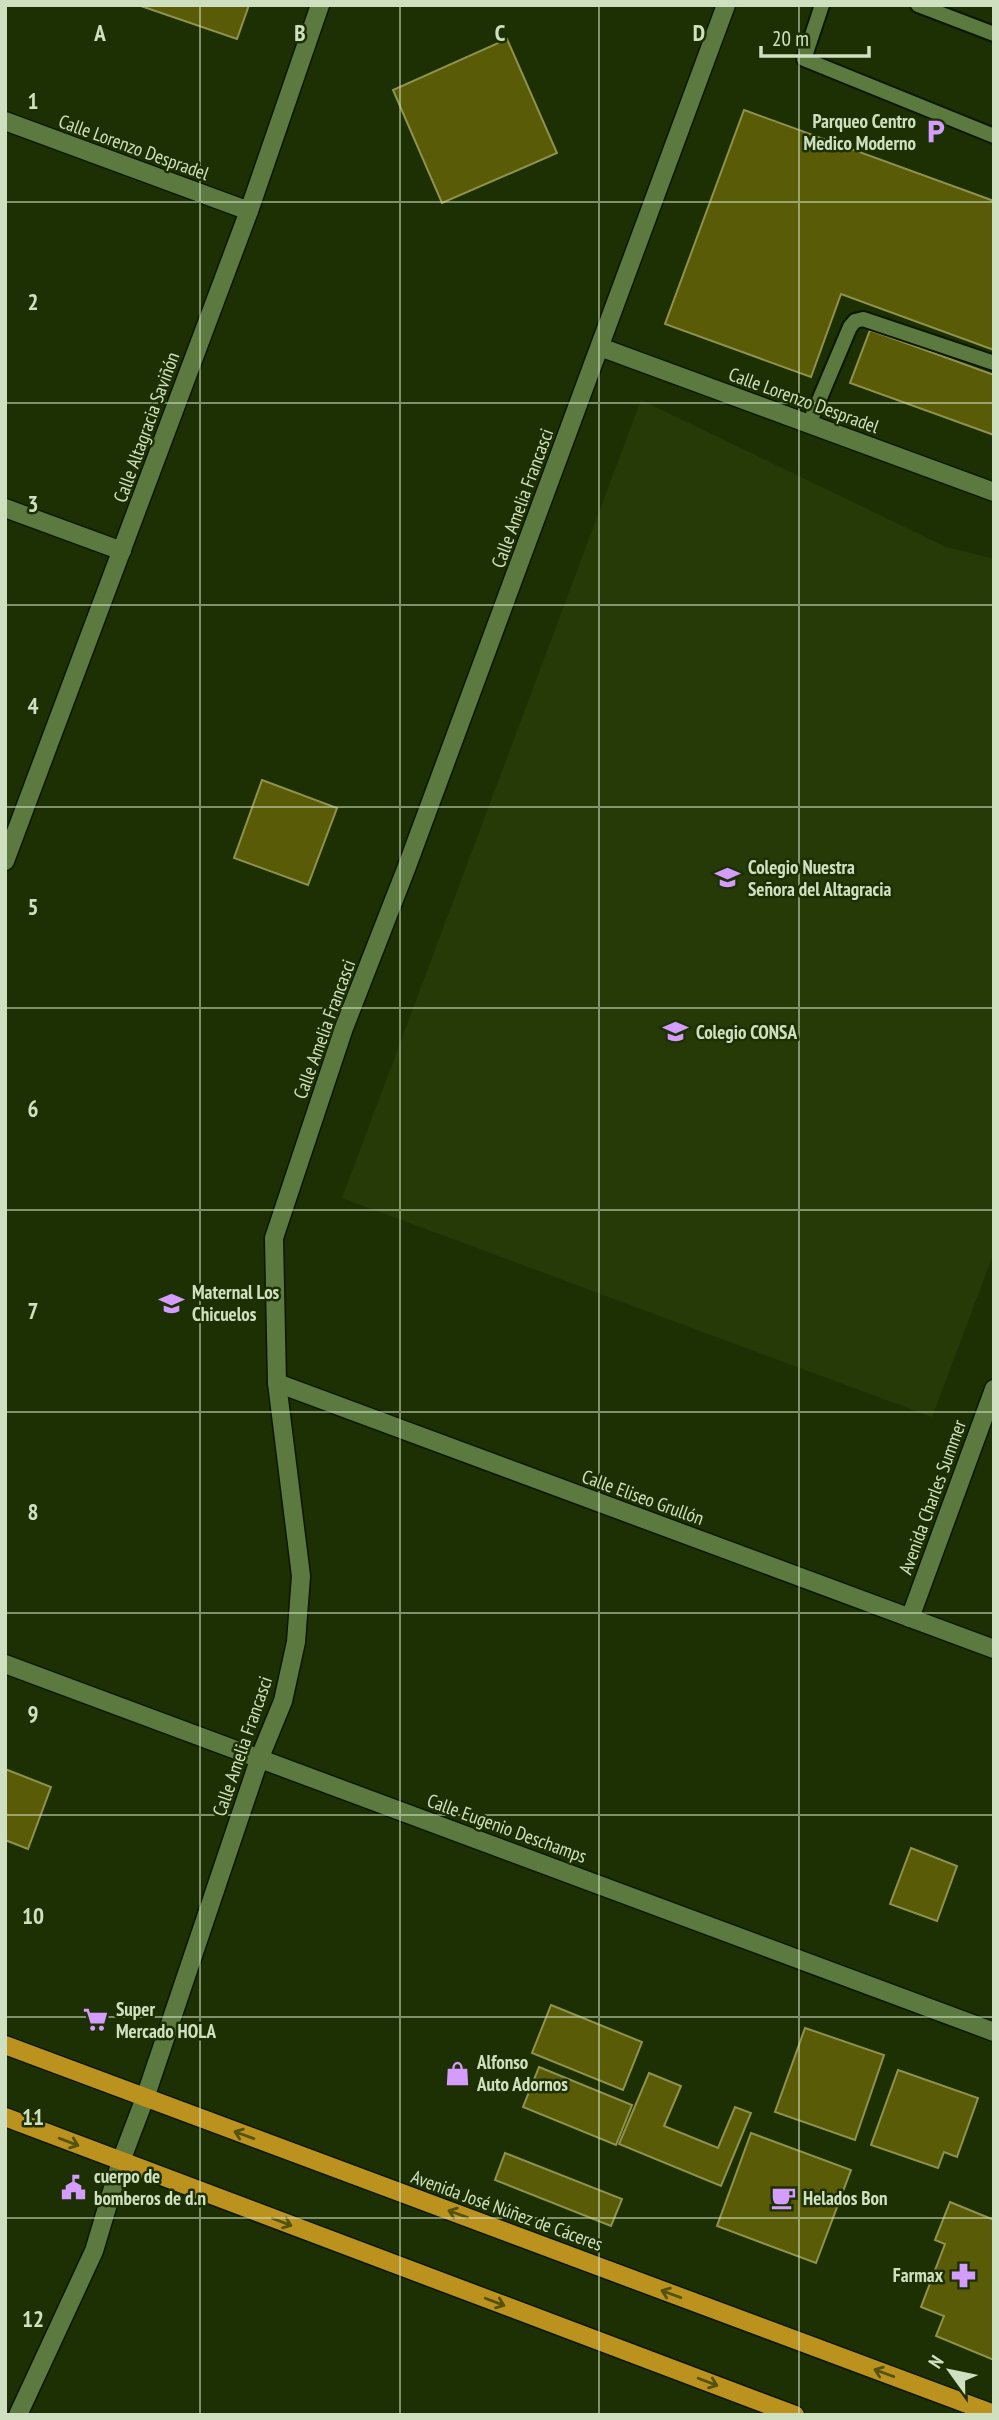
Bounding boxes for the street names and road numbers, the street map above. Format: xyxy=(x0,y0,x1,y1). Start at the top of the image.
street label: Calle Lorenzo Despradel xyxy=(56,109,213,186)
street label: Calle Altagracia Saviñón xyxy=(108,349,184,505)
street label: Calle Lorenzo Despradel xyxy=(726,362,883,439)
street label: Calle Amelia Francasci xyxy=(486,425,558,571)
street label: Calle Amelia Francasci xyxy=(288,956,360,1102)
street label: Avenida Charles Summer xyxy=(893,1416,971,1578)
street label: Calle Eliseo Grullón xyxy=(579,1464,707,1530)
street label: Calle Amelia Francasci xyxy=(207,1673,277,1819)
street label: Calle Eugenio Deschamps xyxy=(424,1788,590,1868)
street label: Avenida José Núñez de Cáceres xyxy=(408,2164,606,2256)

